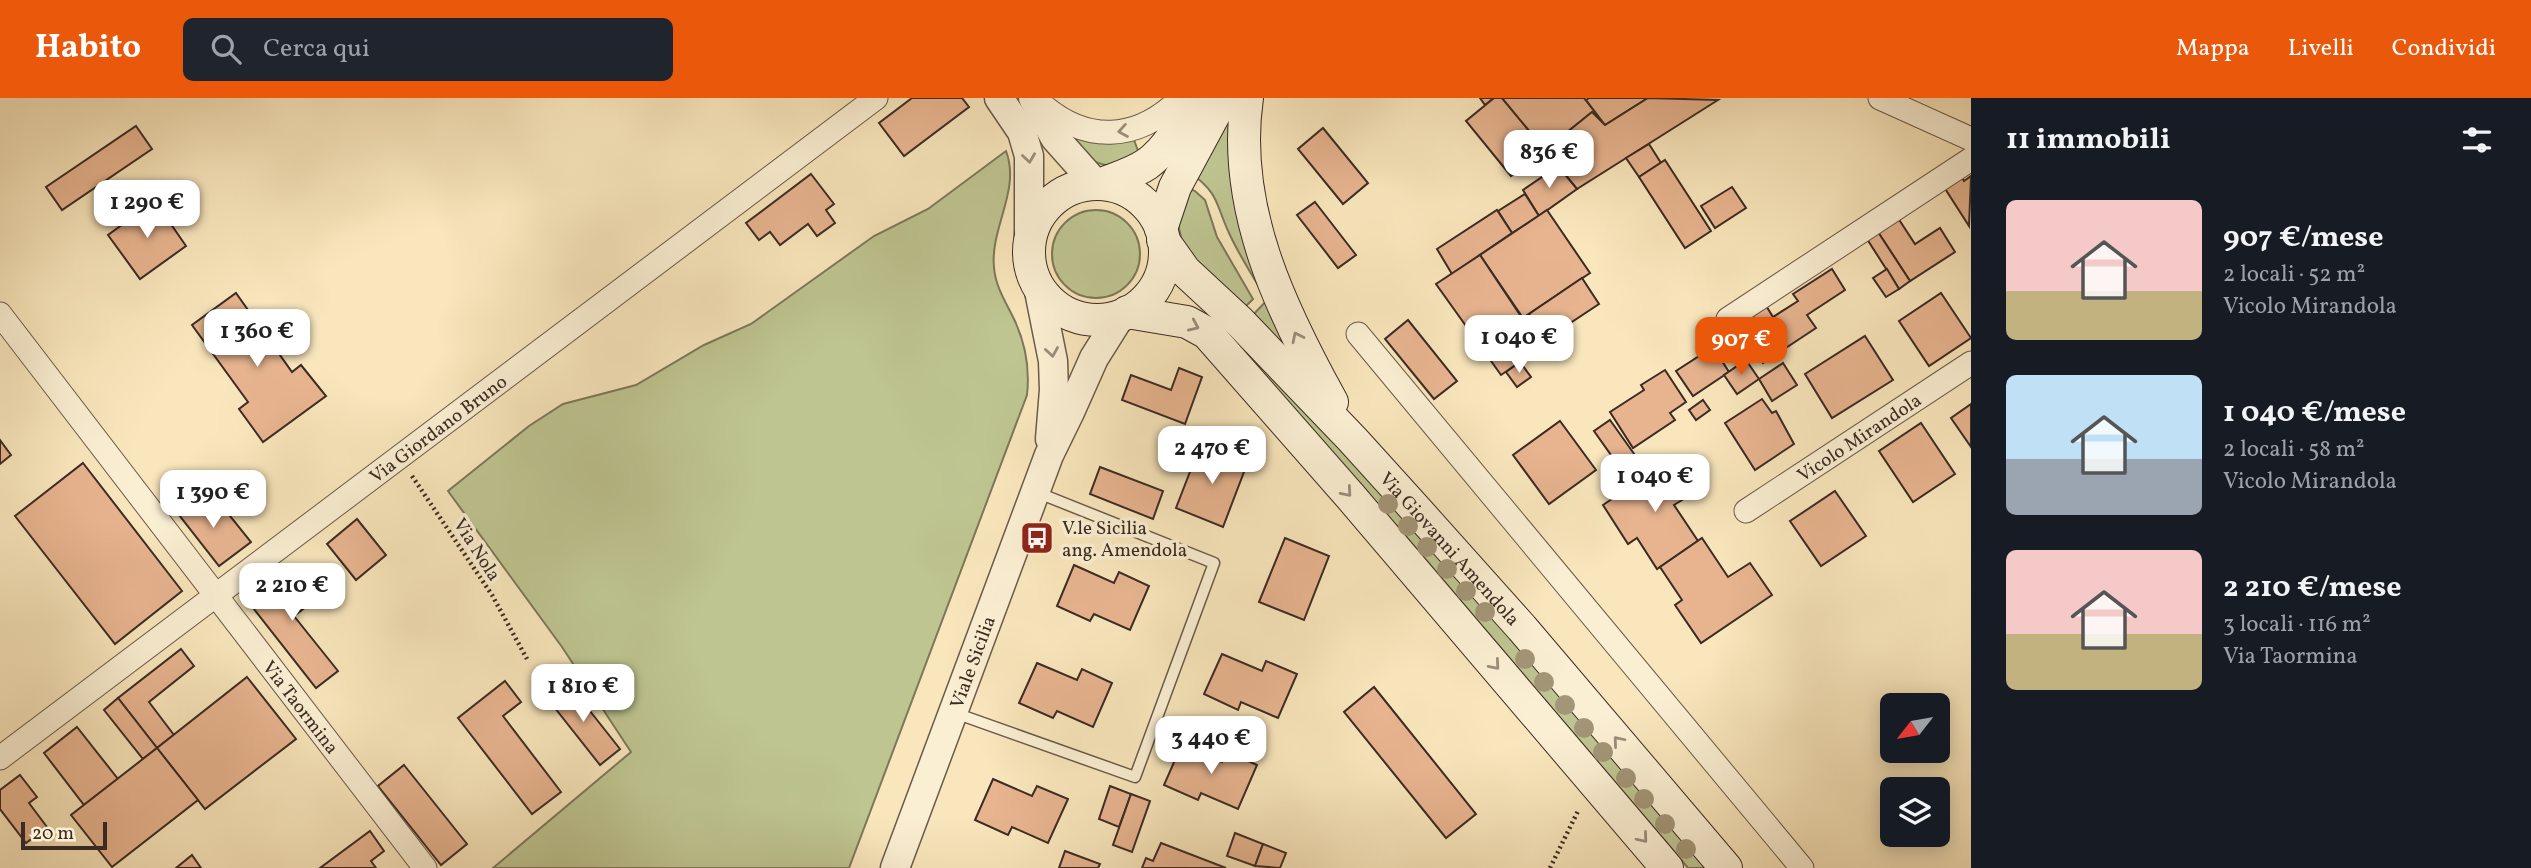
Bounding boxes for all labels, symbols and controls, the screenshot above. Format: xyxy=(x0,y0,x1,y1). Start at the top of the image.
search box xyxy=(183,18,673,81)
text: Habito xyxy=(35,26,141,72)
icon: search xyxy=(207,30,245,68)
text: Cerca qui xyxy=(263,31,370,67)
text: Mappa xyxy=(2176,32,2250,66)
text: Livelli xyxy=(2288,32,2354,66)
text: Condividi xyxy=(2392,32,2496,66)
text: 11 immobili xyxy=(2006,119,2171,161)
icon: filters xyxy=(2458,121,2496,159)
one-way arrow xyxy=(1117,123,1129,138)
pin: 836 € xyxy=(1500,130,1598,190)
text: 836 € xyxy=(1520,137,1578,169)
one-way arrow xyxy=(1021,152,1036,164)
pin: 1 290 € xyxy=(82,180,212,240)
text: 1 290 € xyxy=(110,187,184,219)
text: 907 €/mese xyxy=(2223,217,2384,259)
icon: home xyxy=(2062,228,2146,312)
text: 2 locali · 52 m² xyxy=(2223,259,2365,291)
text: Vicolo Mirandola xyxy=(2223,291,2397,323)
pin: 1 360 € xyxy=(192,310,322,369)
text: 1 360 € xyxy=(220,316,294,348)
pin: 1 040 € xyxy=(1454,316,1584,375)
pin: 907 € xyxy=(1692,317,1790,377)
one-way arrow xyxy=(1187,318,1199,332)
text: 1 040 € xyxy=(1481,322,1557,354)
text: 907 € xyxy=(1711,324,1771,356)
one-way arrow xyxy=(1291,332,1305,344)
one-way arrow xyxy=(1044,347,1059,358)
street label: Via Giordano Bruno xyxy=(365,369,513,490)
street label: Vicolo Mirandola xyxy=(1793,388,1927,489)
text: 1 040 €/mese xyxy=(2223,392,2406,434)
icon: home xyxy=(2062,403,2146,487)
pin: 2 470 € xyxy=(1147,426,1277,486)
text: 2 470 € xyxy=(1174,433,1250,465)
text: 2 locali · 58 m² xyxy=(2223,434,2365,466)
pin: 1 040 € xyxy=(1590,454,1720,514)
text: 1 040 € xyxy=(1617,461,1693,493)
text: Vicolo Mirandola xyxy=(2223,466,2397,498)
street label: Via Giovanni Amendola xyxy=(1373,467,1525,632)
pin: 1 390 € xyxy=(148,470,278,530)
text: 1 390 € xyxy=(176,477,250,509)
one-way arrow xyxy=(1339,484,1351,497)
street label: Via Nola xyxy=(446,514,506,587)
place label: V.le Sicilia ang. Amendola xyxy=(1062,516,1187,564)
bus stop icon: V.le Sicilia ang. Amendola xyxy=(1018,519,1056,557)
pin: 2 210 € xyxy=(227,564,357,623)
text: 2 210 €/mese xyxy=(2223,567,2402,609)
text: 2 210 € xyxy=(255,570,329,602)
icon: home xyxy=(2062,578,2146,662)
text: 3 locali · 116 m² xyxy=(2223,609,2371,641)
street label: Viale Sicilia xyxy=(945,612,1003,713)
text: Via Taormina xyxy=(2223,641,2358,673)
street label: Via Taormina xyxy=(255,656,344,760)
one-way arrow xyxy=(1487,657,1499,670)
pin: 1 810 € xyxy=(518,664,648,724)
text: 1 810 € xyxy=(547,671,619,703)
north arrow xyxy=(1880,693,1950,763)
map controls xyxy=(1880,693,1950,847)
pin: 3 440 € xyxy=(1146,716,1276,776)
text: 3 440 € xyxy=(1171,723,1251,755)
one-way arrow xyxy=(1614,737,1626,750)
button: layers xyxy=(1880,777,1950,847)
scale bar xyxy=(21,819,107,851)
text: 20 m xyxy=(32,821,74,847)
one-way arrow xyxy=(1634,831,1647,843)

